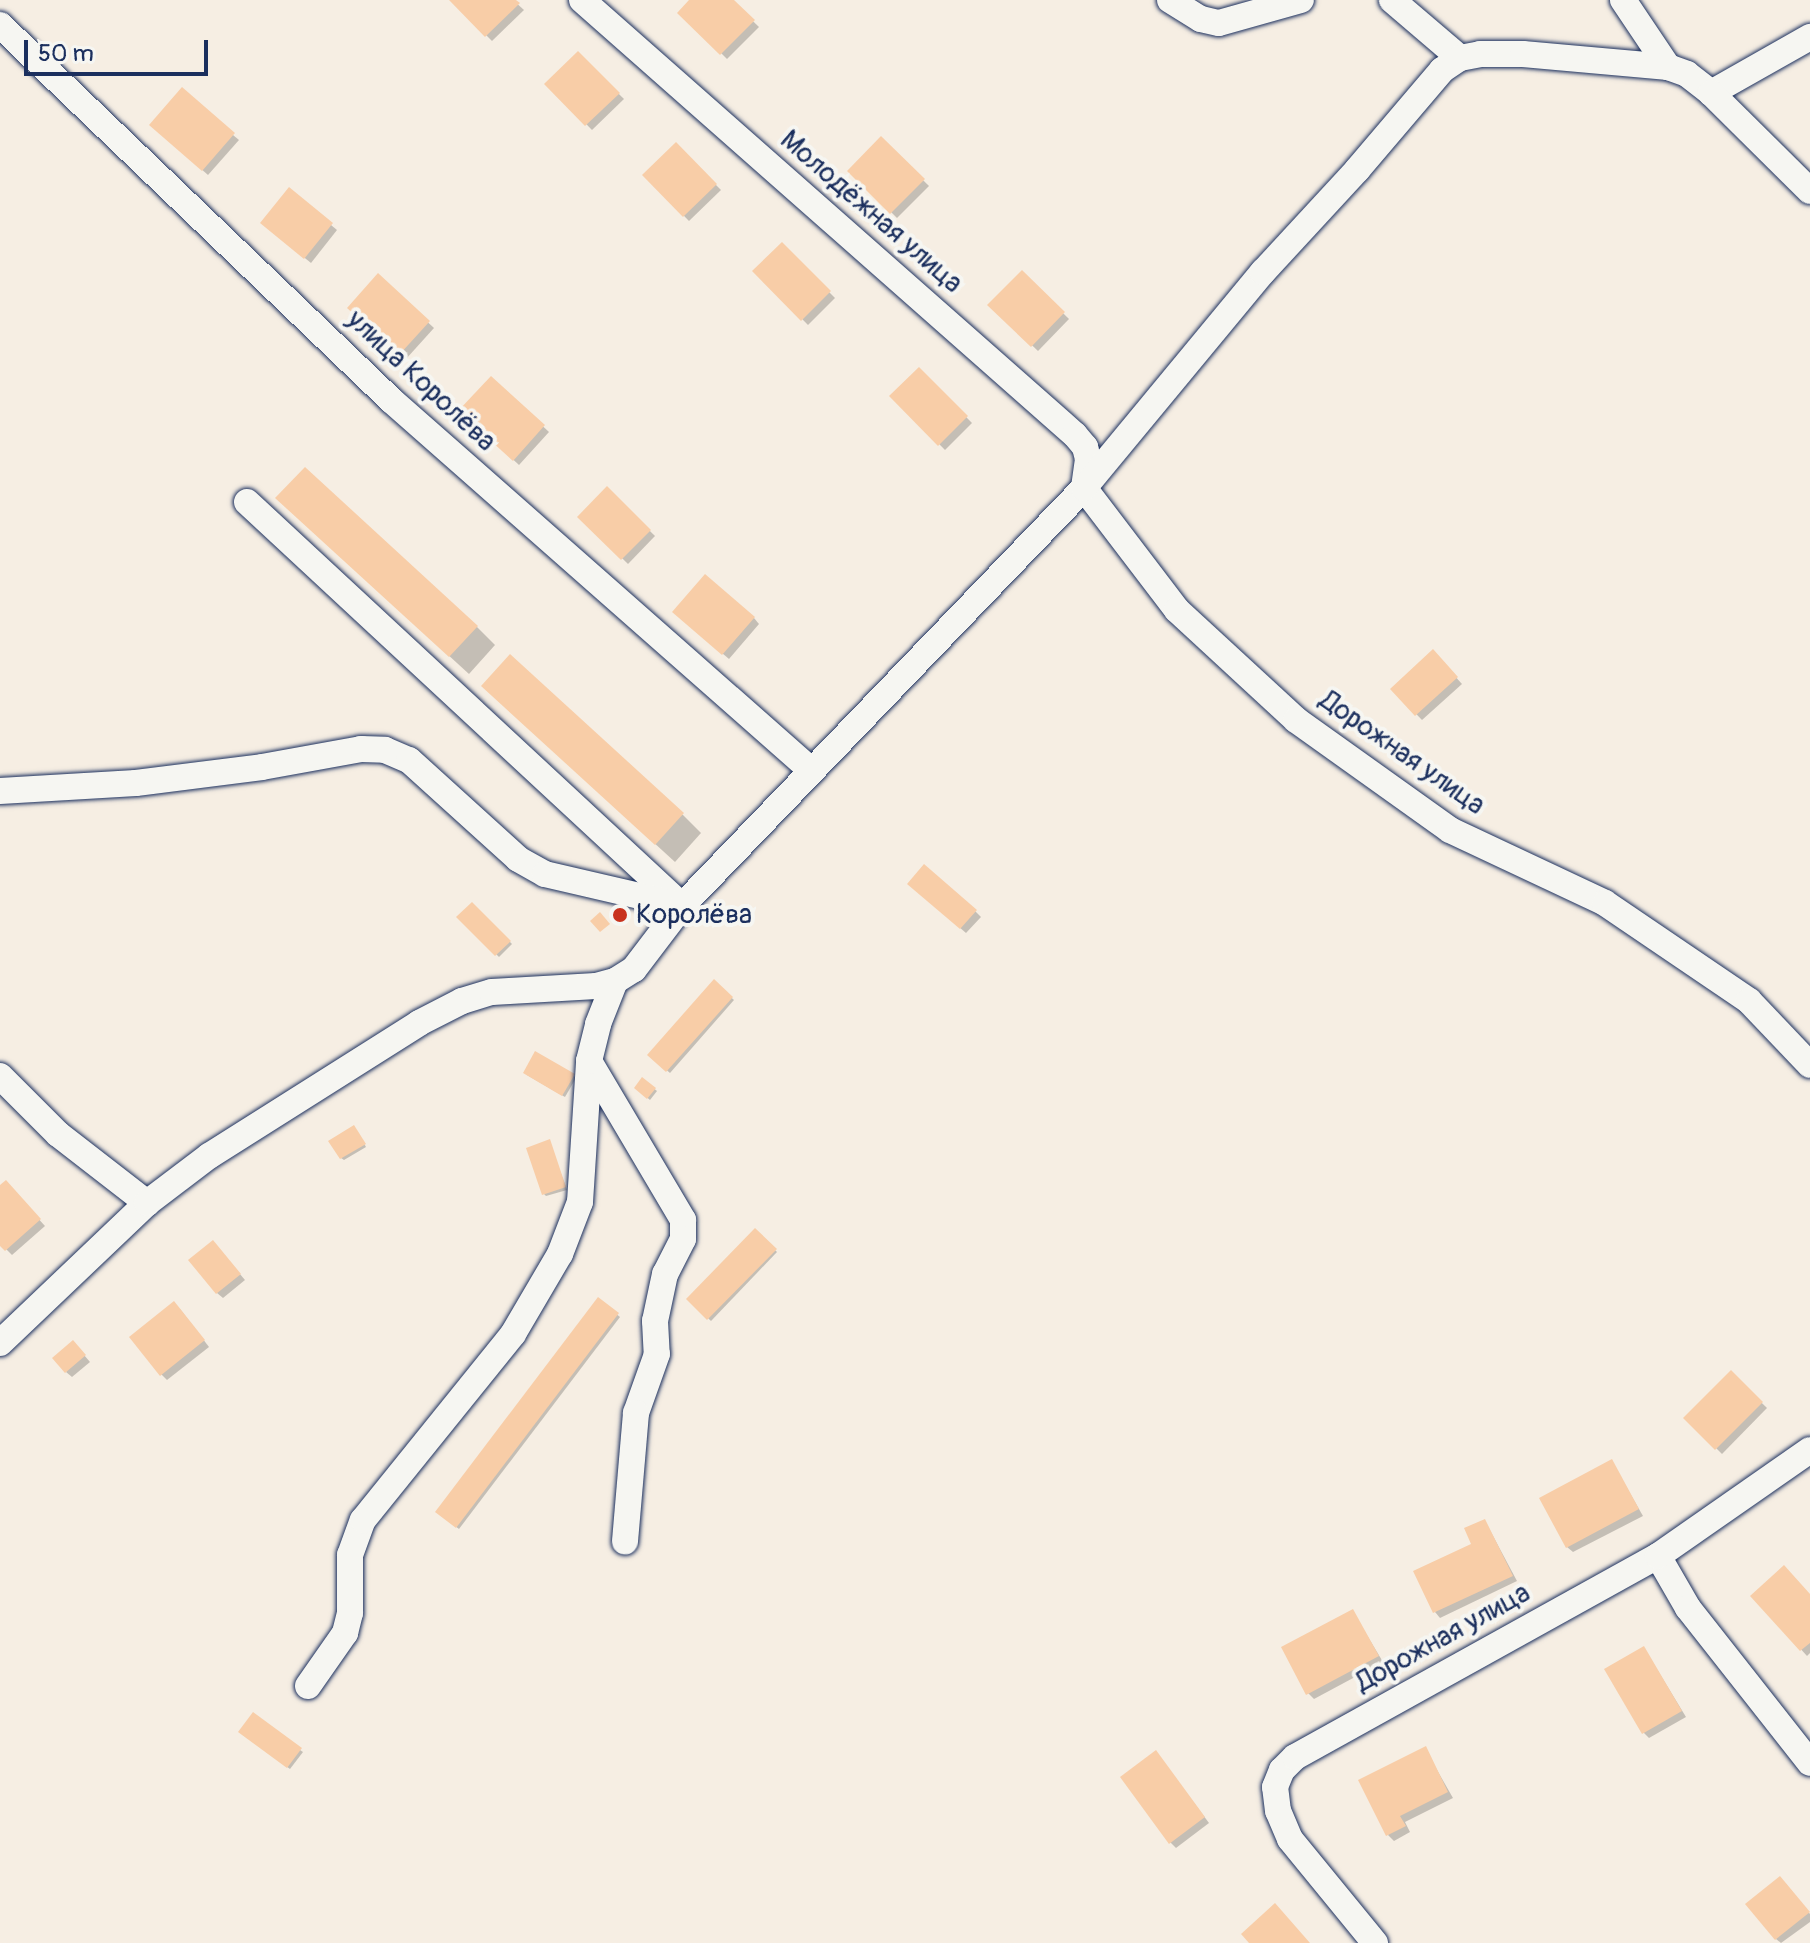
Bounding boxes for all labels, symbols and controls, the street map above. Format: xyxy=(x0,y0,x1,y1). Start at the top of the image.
scale bar xyxy=(28,24,212,74)
text: 50 m xyxy=(38,39,94,68)
street label: Молодёжная улица xyxy=(773,124,969,300)
street label: улица Королёва xyxy=(339,303,503,459)
street label: Дорожная улица xyxy=(1313,684,1491,822)
place label: Королёва xyxy=(636,898,752,932)
marker: Королёва xyxy=(611,906,629,924)
street label: Дорожная улица xyxy=(1350,1576,1536,1700)

